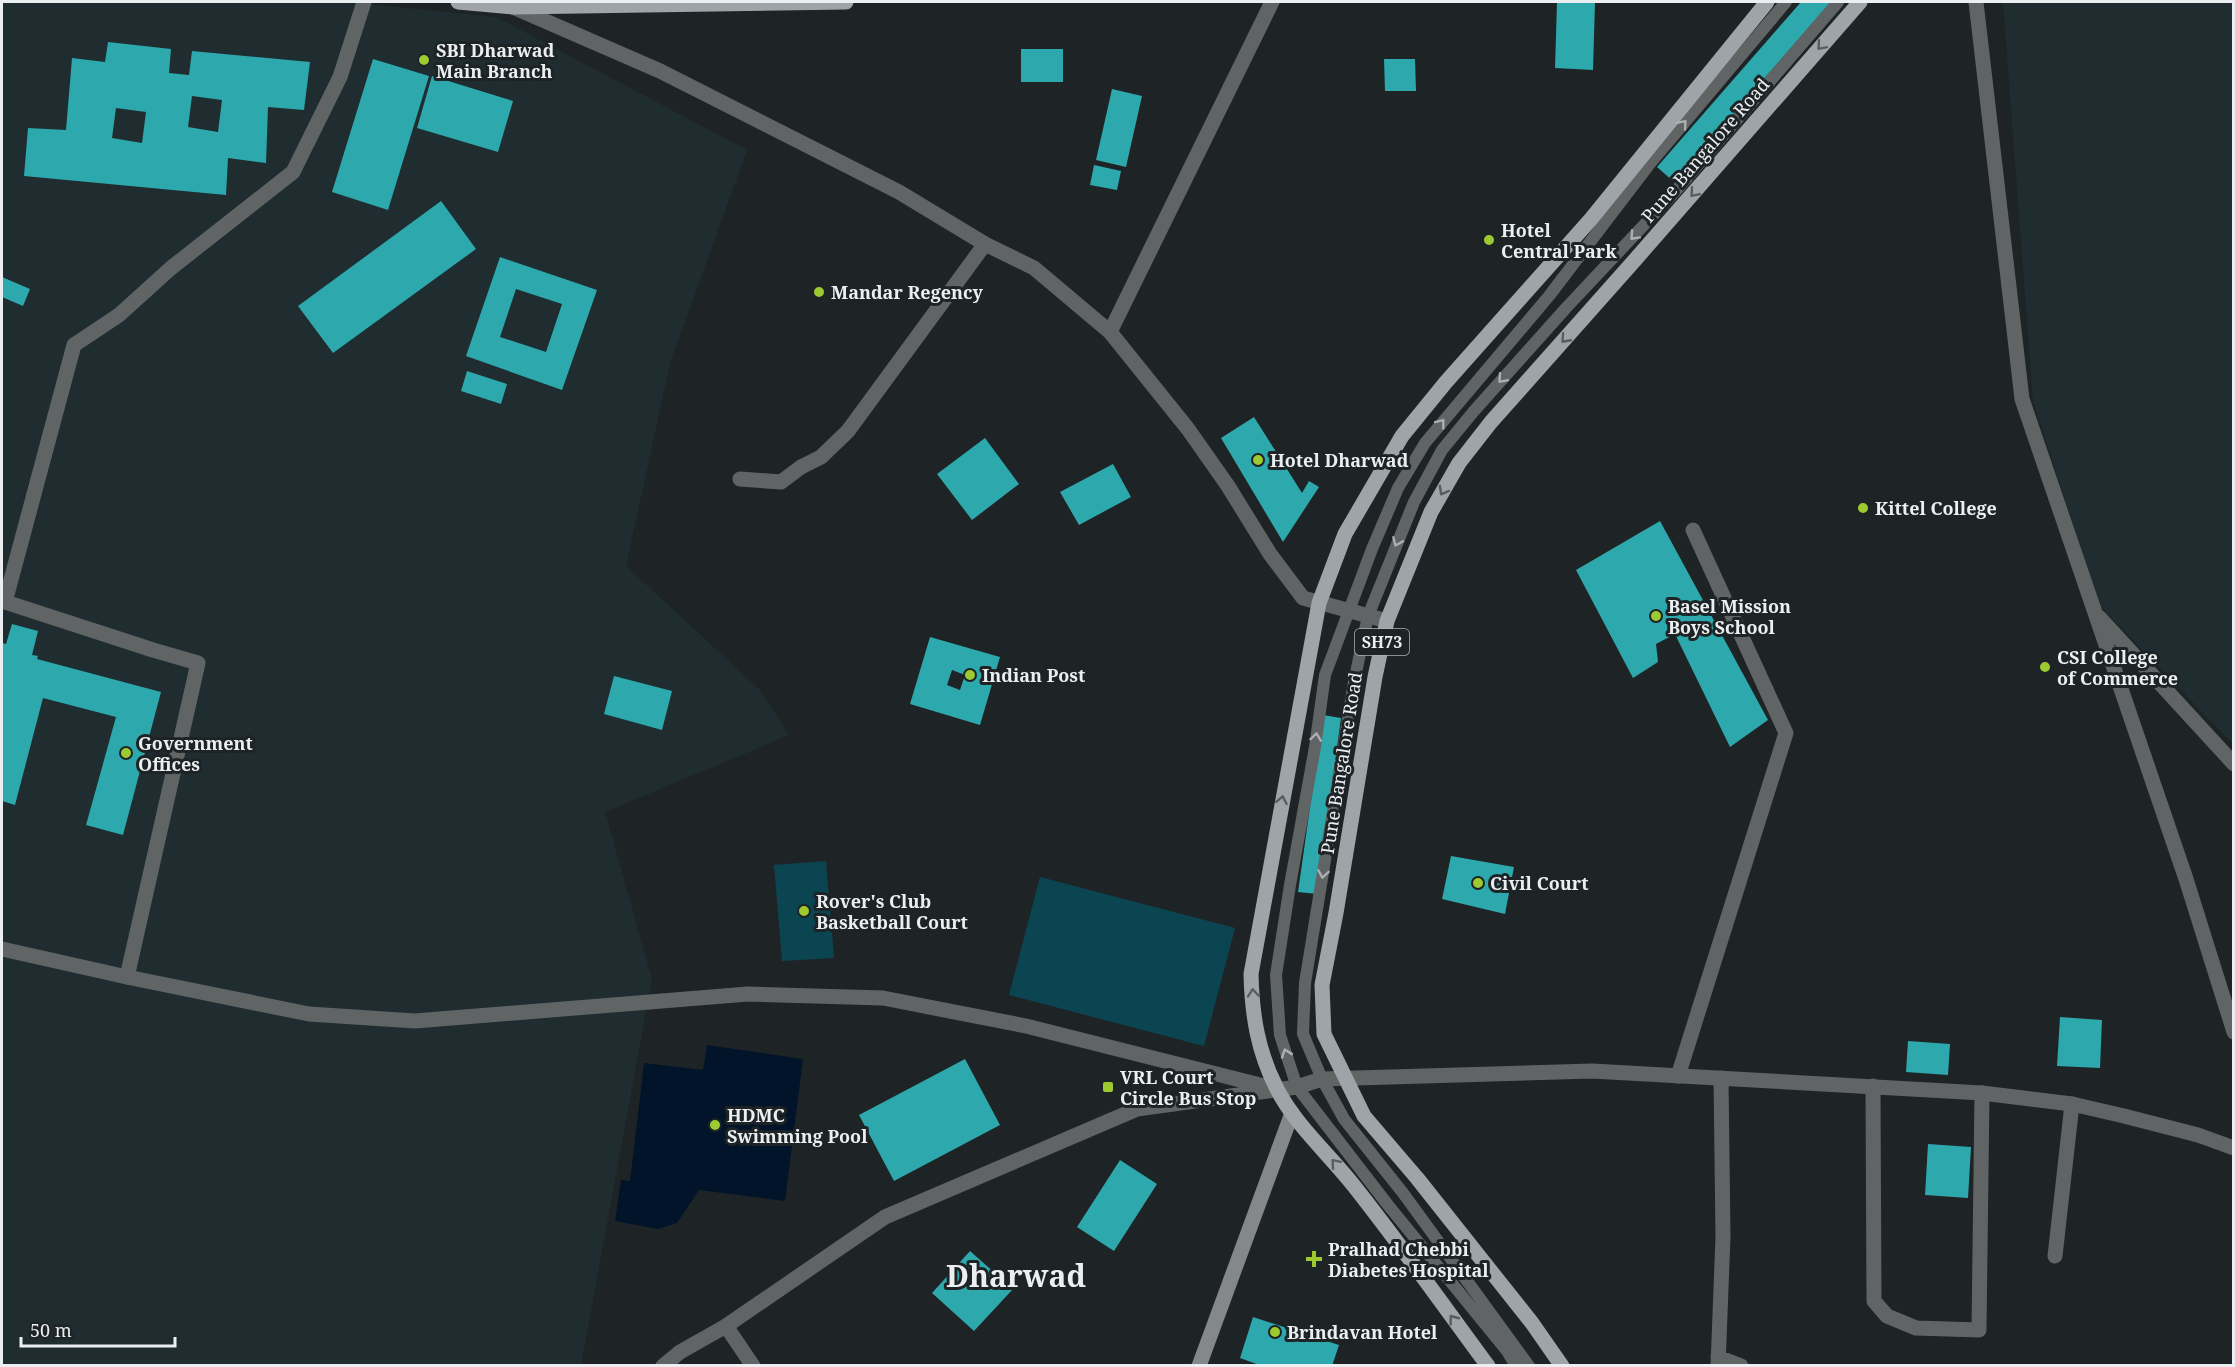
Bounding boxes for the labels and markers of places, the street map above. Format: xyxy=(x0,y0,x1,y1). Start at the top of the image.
place label: SBI Dharwad Main Branch xyxy=(436,38,555,83)
marker: SBI Dharwad Main Branch xyxy=(417,53,431,67)
place label: Hotel Central Park xyxy=(1501,218,1617,263)
marker: Hotel Central Park xyxy=(1482,233,1496,247)
place label: Mandar Regency xyxy=(831,280,983,304)
marker: Mandar Regency xyxy=(812,285,826,299)
place label: Hotel Dharwad xyxy=(1270,448,1409,472)
marker: Hotel Dharwad xyxy=(1251,453,1265,467)
place label: Kittel College xyxy=(1875,496,1997,520)
marker: Kittel College xyxy=(1856,501,1870,515)
place label: Basel Mission Boys School xyxy=(1668,594,1791,639)
marker: Basel Mission Boys School xyxy=(1649,609,1663,623)
place label: CSI College of Commerce xyxy=(2057,645,2178,690)
marker: CSI College of Commerce xyxy=(2038,660,2052,674)
place label: Indian Post xyxy=(982,663,1085,687)
marker: Indian Post xyxy=(963,668,977,682)
place label: Government Offices xyxy=(138,731,253,776)
marker: Government Offices xyxy=(119,746,133,760)
place label: Civil Court xyxy=(1490,871,1588,895)
marker: Civil Court xyxy=(1471,876,1485,890)
place label: Rover's Club Basketball Court xyxy=(816,889,968,934)
marker: Rover's Club Basketball Court xyxy=(797,904,811,918)
place label: VRL Court Circle Bus Stop xyxy=(1120,1065,1256,1110)
marker: VRL Court Circle Bus Stop xyxy=(1101,1080,1115,1094)
place label: HDMC Swimming Pool xyxy=(727,1103,868,1148)
marker: HDMC Swimming Pool xyxy=(708,1118,722,1132)
place label: Pralhad Chebbi Diabetes Hospital xyxy=(1328,1237,1489,1282)
marker: Pralhad Chebbi Diabetes Hospital xyxy=(1305,1250,1323,1268)
place label: Brindavan Hotel xyxy=(1287,1320,1438,1344)
marker: Brindavan Hotel xyxy=(1268,1325,1282,1339)

